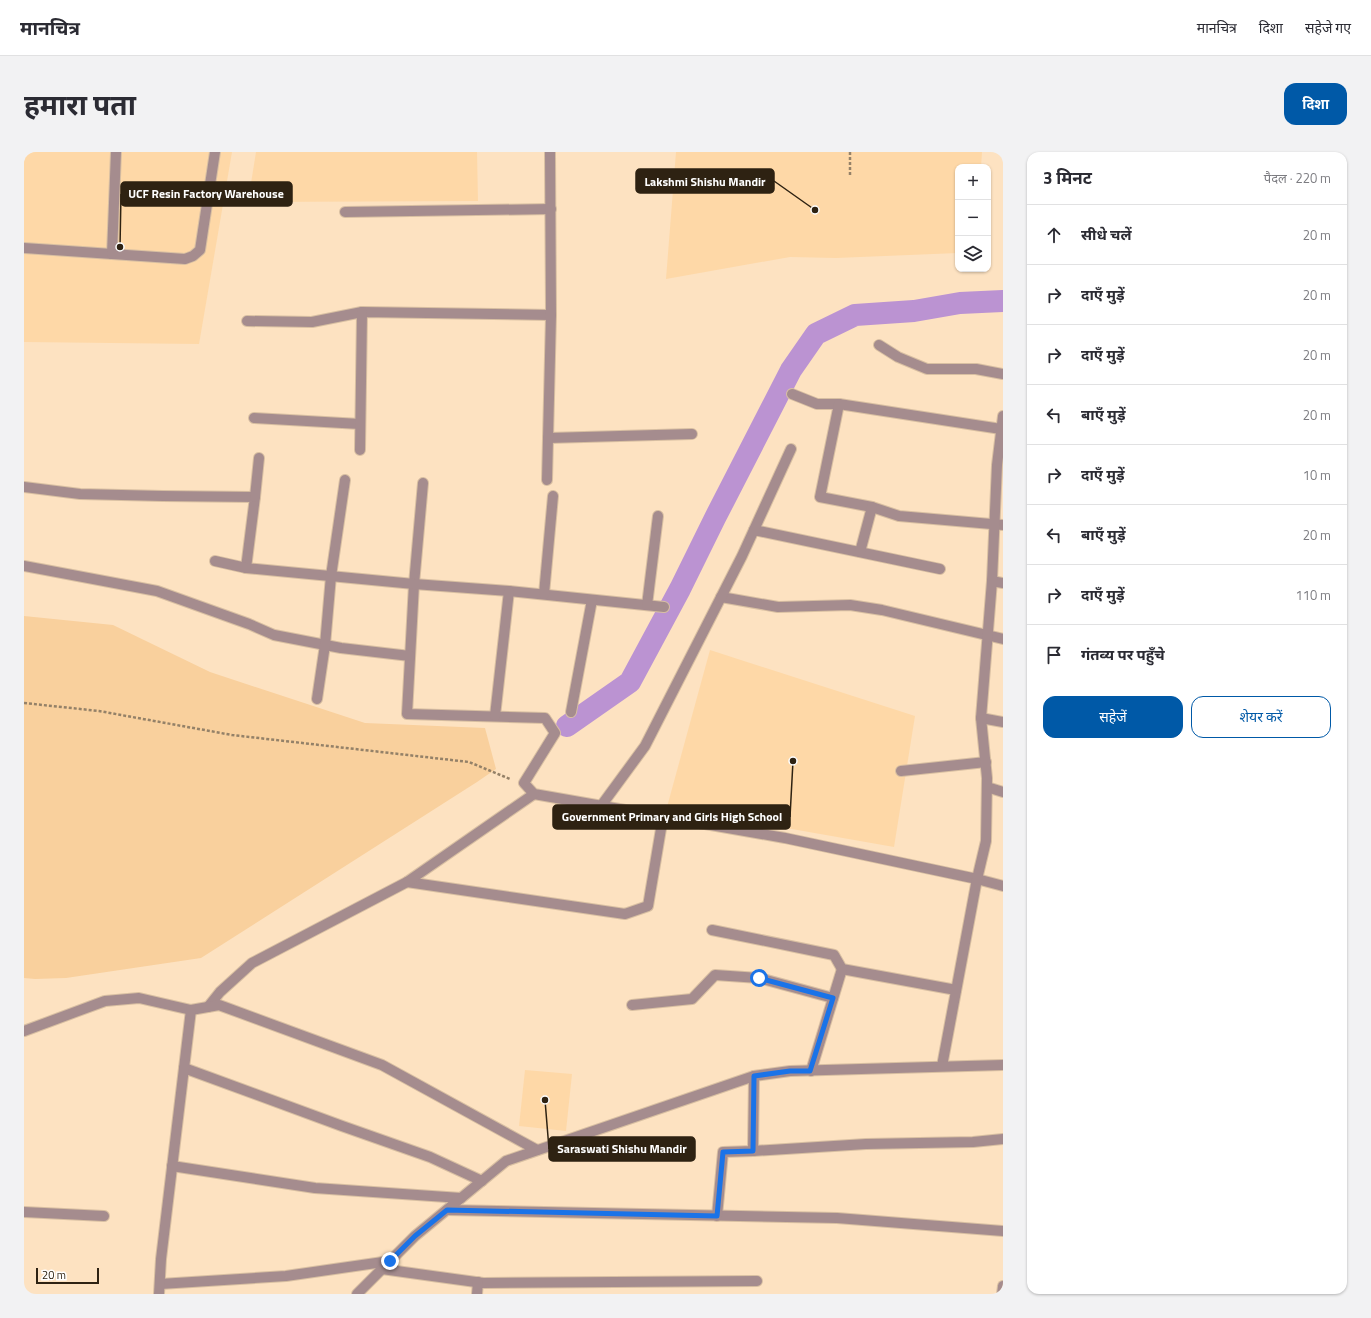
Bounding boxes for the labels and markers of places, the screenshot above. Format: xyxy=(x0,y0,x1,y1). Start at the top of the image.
callout: Lakshmi Shishu Mandir xyxy=(636,169,774,193)
callout: UCF Resin Factory Warehouse xyxy=(121,182,292,206)
callout: Government Primary and Girls High School xyxy=(553,805,790,829)
callout: Saraswati Shishu Mandir xyxy=(549,1137,695,1161)

